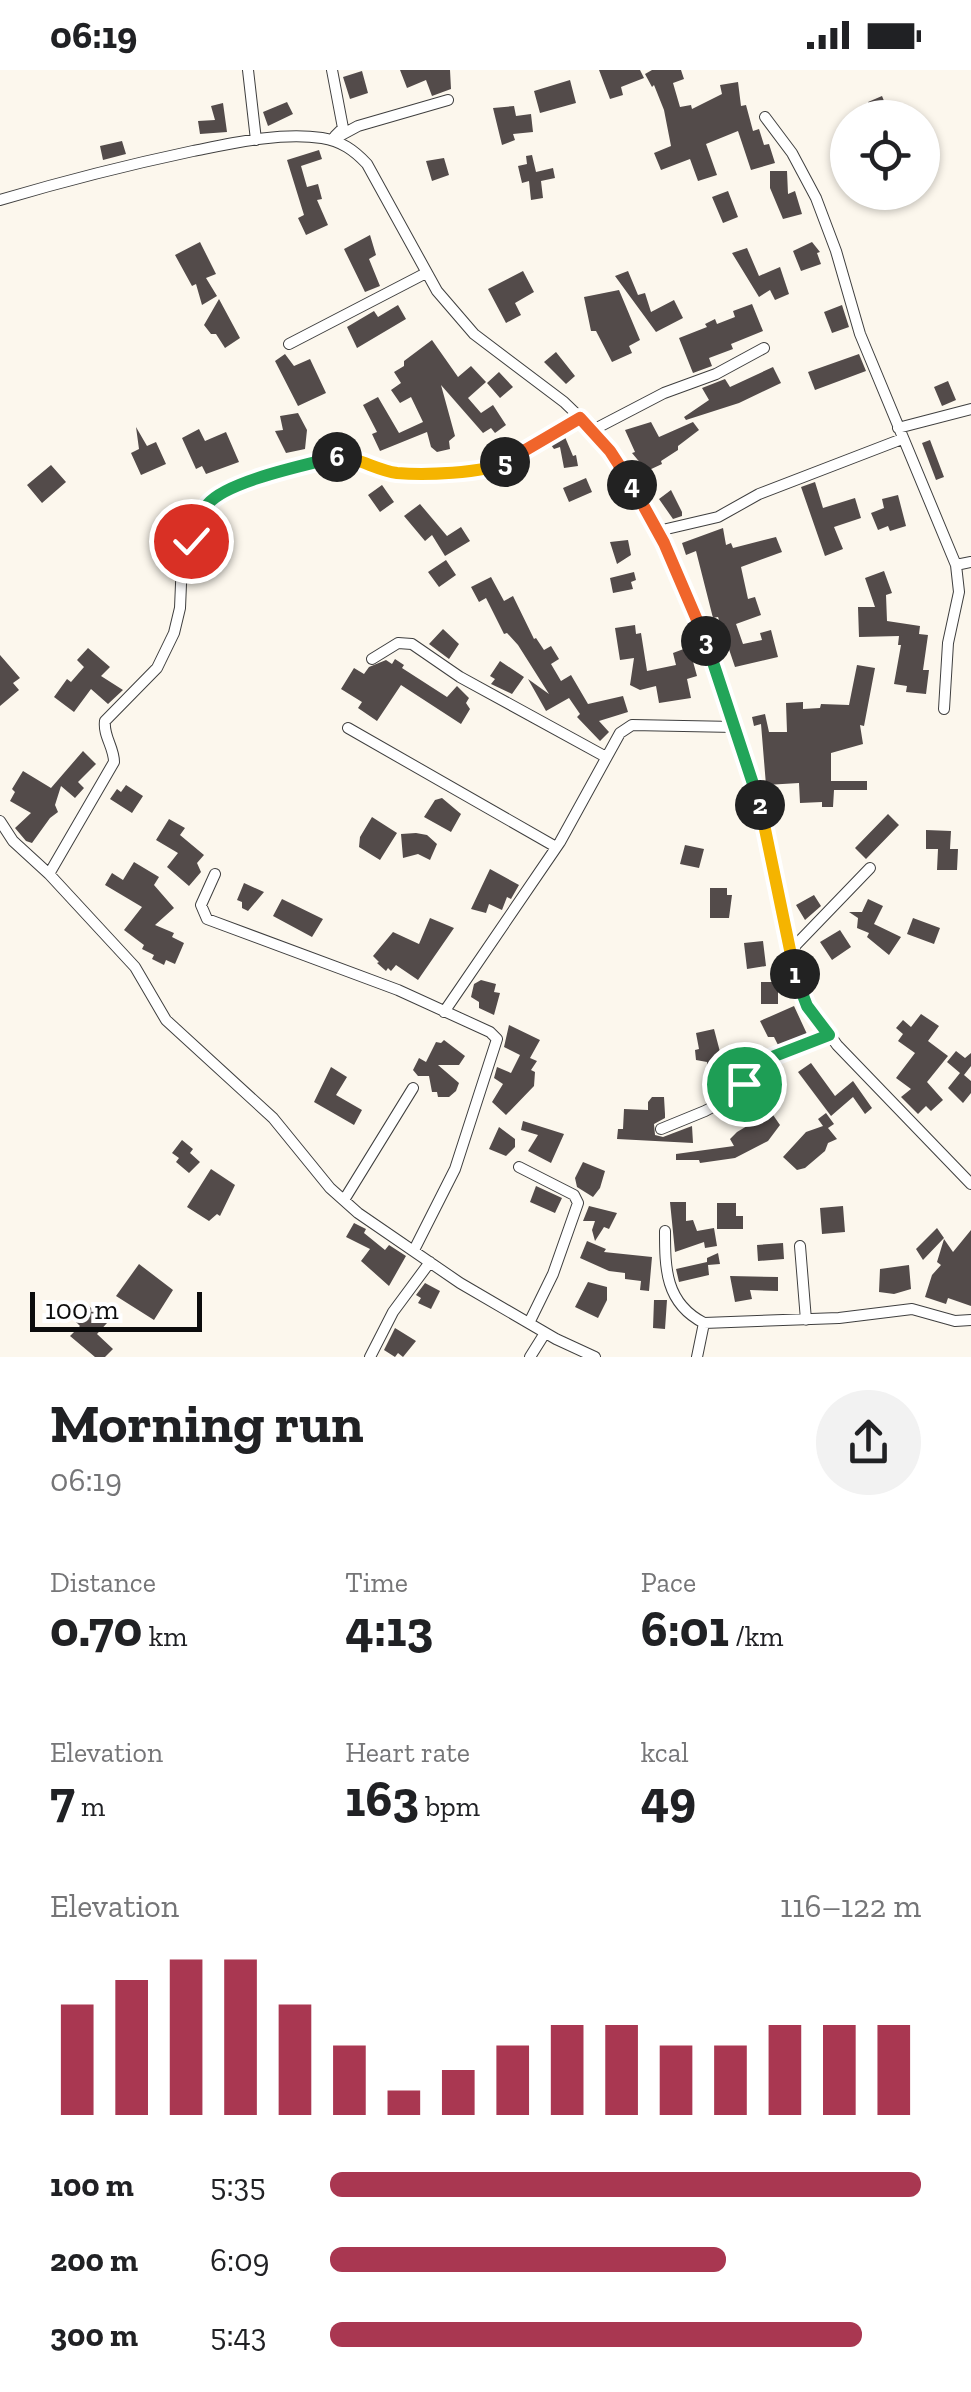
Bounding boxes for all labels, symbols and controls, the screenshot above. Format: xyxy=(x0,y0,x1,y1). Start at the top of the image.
text: 06:19 xyxy=(50,12,137,58)
map controls xyxy=(830,100,940,210)
button: locate xyxy=(830,100,940,210)
pin: 6 xyxy=(312,432,362,482)
pin: 5 xyxy=(480,437,530,487)
text: 6 xyxy=(329,440,345,473)
text: 5 xyxy=(498,445,512,478)
pin: 4 xyxy=(607,460,657,510)
text: 4 xyxy=(624,468,640,501)
pin xyxy=(149,499,234,584)
icon: check xyxy=(164,514,219,569)
pin: 3 xyxy=(681,616,731,666)
text: 3 xyxy=(699,624,713,657)
pin: 2 xyxy=(735,780,785,830)
text: 2 xyxy=(752,788,768,821)
pin: 1 xyxy=(770,949,820,999)
text: 1 xyxy=(789,957,801,990)
pin xyxy=(702,1042,787,1127)
icon: arrive xyxy=(717,1057,772,1112)
scale bar xyxy=(30,1287,202,1332)
text: 100 m xyxy=(45,1293,119,1326)
text: Morning run xyxy=(50,1390,364,1456)
button: share xyxy=(816,1390,921,1495)
text: 06:19 xyxy=(50,1461,122,1499)
text: Distance xyxy=(50,1566,156,1599)
text: Time xyxy=(345,1566,408,1599)
text: Pace xyxy=(641,1566,696,1599)
text: 0.70 xyxy=(50,1599,142,1659)
text: 4:13 xyxy=(345,1599,433,1659)
text: 6:01 xyxy=(641,1599,729,1659)
text: km xyxy=(142,1620,188,1653)
text: /km xyxy=(729,1620,783,1653)
text: Elevation xyxy=(50,1736,163,1769)
text: Heart rate xyxy=(345,1736,470,1769)
text: kcal xyxy=(641,1736,689,1769)
text: 7 xyxy=(50,1769,75,1829)
text: 163 xyxy=(345,1769,419,1829)
text: 49 xyxy=(641,1769,696,1829)
text: m xyxy=(75,1790,105,1823)
text: bpm xyxy=(419,1790,480,1823)
text: Elevation xyxy=(50,1887,179,1925)
text: 116–122 m xyxy=(780,1887,921,1925)
text: 100 m xyxy=(50,2166,134,2204)
text: 5:35 xyxy=(210,2166,266,2204)
text: 200 m xyxy=(50,2241,138,2279)
text: 6:09 xyxy=(210,2241,270,2279)
text: 300 m xyxy=(50,2316,138,2354)
text: 5:43 xyxy=(210,2316,266,2354)

